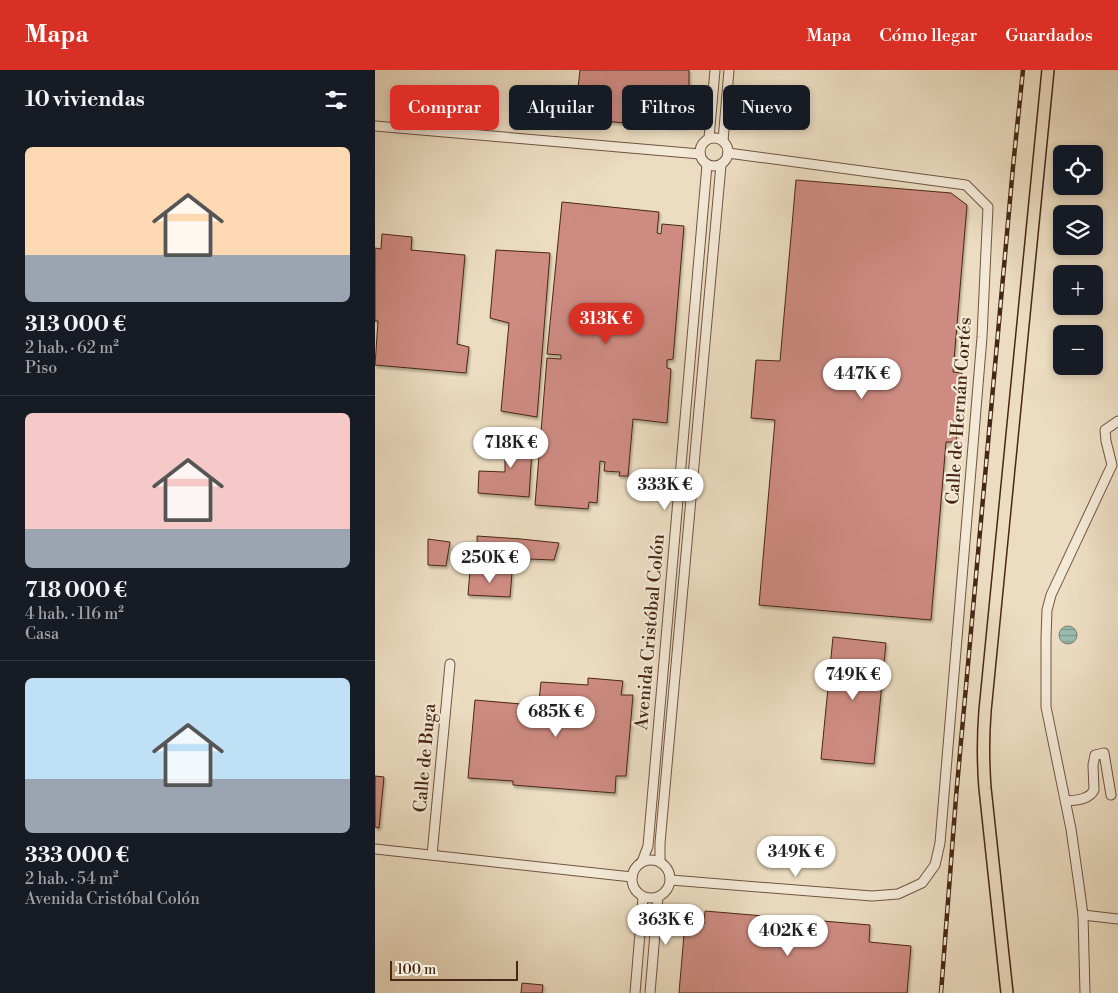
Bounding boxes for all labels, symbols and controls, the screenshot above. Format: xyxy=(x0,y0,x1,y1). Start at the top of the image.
text: Mapa xyxy=(25,20,88,50)
text: Mapa xyxy=(807,24,851,47)
text: Cómo llegar xyxy=(879,24,977,47)
text: Guardados xyxy=(1005,24,1093,47)
chip: Comprar xyxy=(390,85,499,130)
chip: Alquilar xyxy=(509,85,612,130)
chip: Filtros xyxy=(622,85,713,130)
chip: Nuevo xyxy=(723,85,810,130)
icon: filters xyxy=(322,86,350,114)
text: 10 viviendas xyxy=(25,87,145,113)
map controls xyxy=(1053,145,1103,375)
button: locate xyxy=(1053,145,1103,195)
icon: home xyxy=(143,180,233,270)
button: layers xyxy=(1053,205,1103,255)
button: + xyxy=(1053,265,1103,315)
pin: 313K € xyxy=(565,302,647,345)
text: 313K € xyxy=(580,309,632,329)
text: 313 000 € xyxy=(25,312,126,338)
street label: Calle de Hernán Cortés xyxy=(941,316,977,505)
button: − xyxy=(1053,325,1103,375)
text: 2 hab. · 62 m² xyxy=(25,338,119,358)
text: Piso xyxy=(25,358,57,378)
pin: 447K € xyxy=(821,358,903,400)
text: 447K € xyxy=(834,364,890,384)
pin: 718K € xyxy=(470,426,552,469)
text: 718K € xyxy=(484,433,538,453)
icon: home xyxy=(143,445,233,535)
pin: 333K € xyxy=(624,468,706,511)
text: 333K € xyxy=(638,475,692,495)
street label: Avenida Cristóbal Colón xyxy=(630,533,670,732)
pin: 250K € xyxy=(449,542,531,584)
text: 250K € xyxy=(461,548,519,568)
text: 718 000 € xyxy=(25,578,127,604)
text: 4 hab. · 116 m² xyxy=(25,604,124,624)
text: Casa xyxy=(25,624,59,644)
pin: 749K € xyxy=(812,658,894,701)
text: 749K € xyxy=(825,665,881,685)
pin: 685K € xyxy=(515,696,597,738)
street label: Calle de Buga xyxy=(409,702,441,813)
text: 685K € xyxy=(528,702,584,722)
icon: home xyxy=(143,710,233,800)
pin: 349K € xyxy=(755,836,837,878)
text: 349K € xyxy=(768,842,824,862)
text: 333 000 € xyxy=(25,843,129,869)
text: 2 hab. · 54 m² xyxy=(25,869,119,889)
text: Avenida Cristóbal Colón xyxy=(25,889,200,909)
pin: 363K € xyxy=(625,904,707,946)
text: 363K € xyxy=(638,910,694,930)
pin: 402K € xyxy=(747,914,829,957)
text: 402K € xyxy=(759,921,817,941)
scale bar xyxy=(390,958,517,981)
text: 100 m xyxy=(397,961,436,979)

